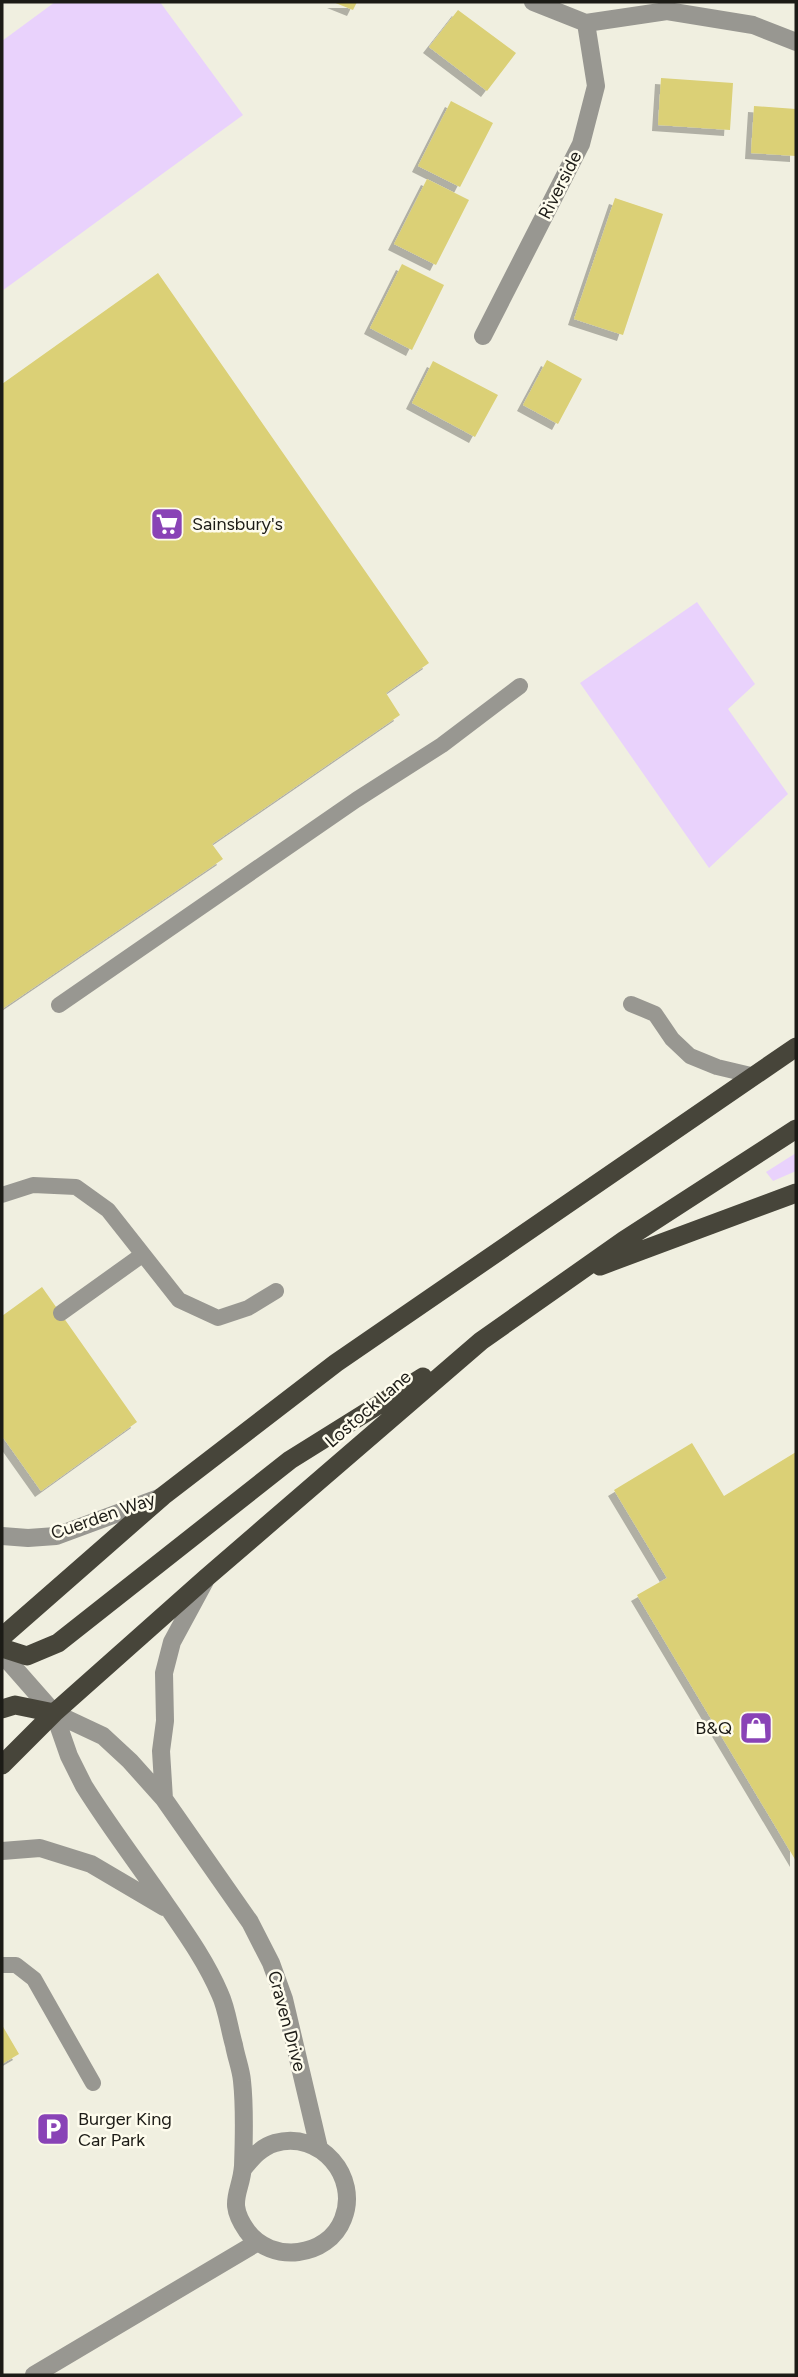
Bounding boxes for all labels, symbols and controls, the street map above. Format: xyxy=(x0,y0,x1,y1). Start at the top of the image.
street label: Riverside xyxy=(534,147,587,223)
supermarket icon: Sainsbury's xyxy=(148,505,186,543)
place label: Sainsbury's xyxy=(192,513,283,535)
street label: Lostock Lane xyxy=(321,1366,416,1452)
street label: Cuerden Way xyxy=(48,1488,159,1544)
shop icon: B&Q xyxy=(737,1709,775,1747)
place label: B&Q xyxy=(695,1717,732,1739)
street label: Craven Drive xyxy=(263,1968,311,2074)
place label: Burger King Car Park xyxy=(78,2108,172,2151)
parking icon: Burger King Car Park xyxy=(34,2110,72,2148)

